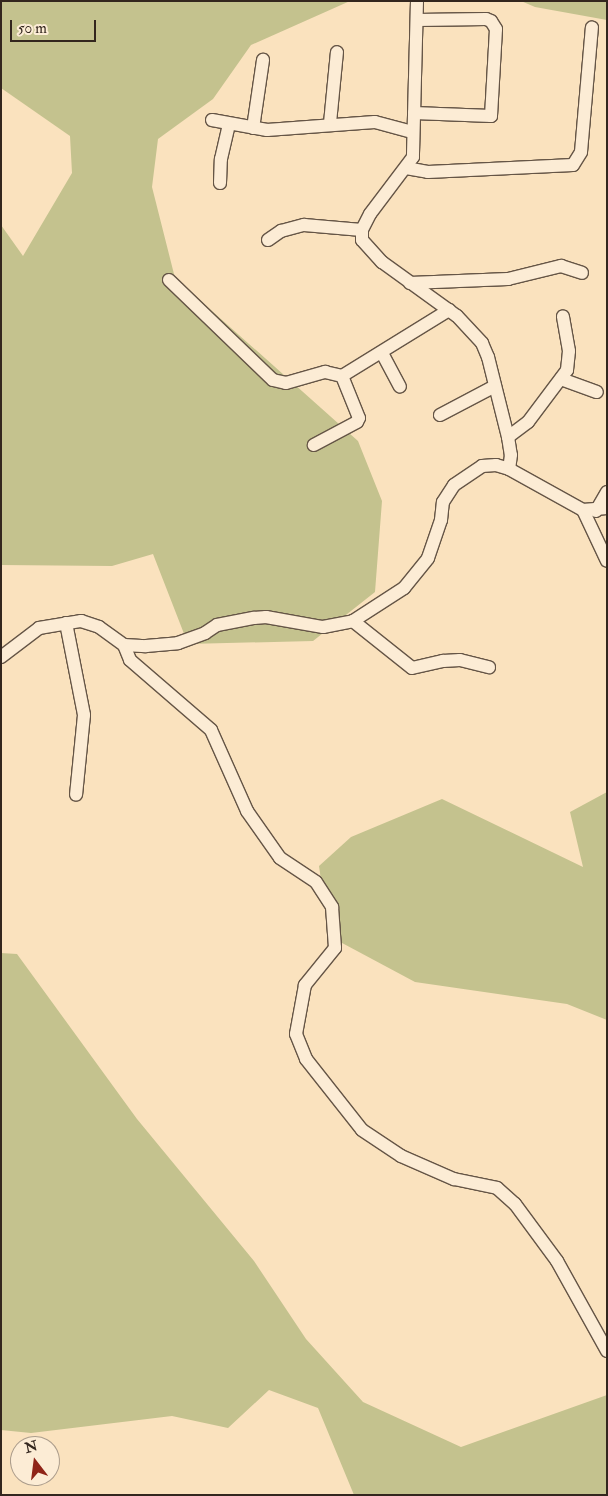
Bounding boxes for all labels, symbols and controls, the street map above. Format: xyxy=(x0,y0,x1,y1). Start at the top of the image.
scale bar xyxy=(12,10,99,42)
text: 50 m xyxy=(18,19,47,38)
north arrow xyxy=(10,1436,60,1486)
text: N xyxy=(23,1437,39,1457)

